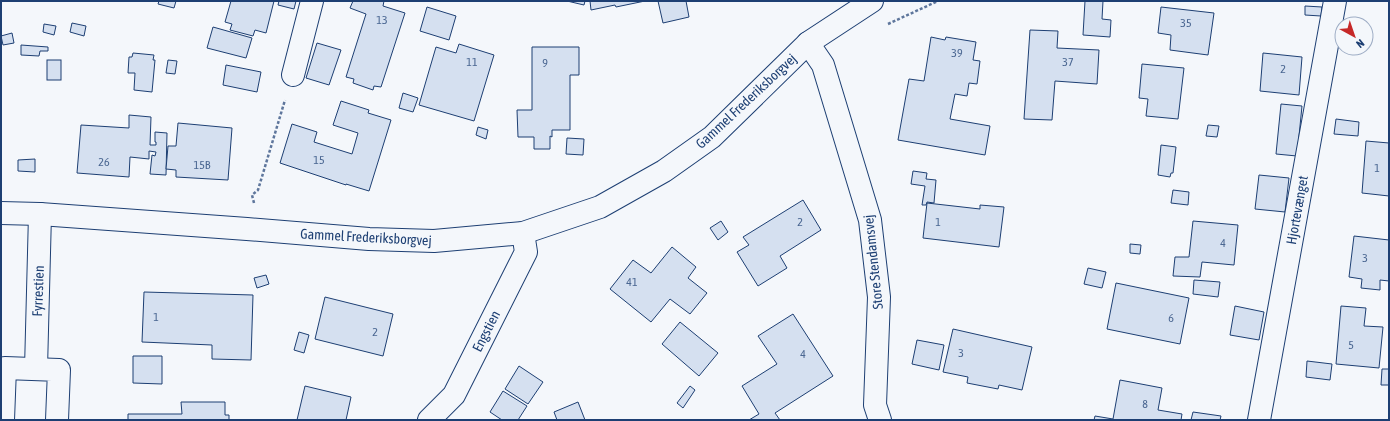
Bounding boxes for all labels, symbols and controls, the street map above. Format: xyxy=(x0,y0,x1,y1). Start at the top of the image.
house number: 13 xyxy=(376,13,388,27)
house number: 35 xyxy=(1180,16,1192,30)
north arrow xyxy=(1334,16,1374,56)
text: N xyxy=(1354,37,1367,50)
house number: 39 xyxy=(951,46,963,60)
street label: Gammel Frederiksborgvej xyxy=(692,50,800,152)
house number: 11 xyxy=(466,55,478,69)
house number: 37 xyxy=(1062,55,1074,69)
house number: 9 xyxy=(542,56,548,70)
house number: 2 xyxy=(1280,62,1286,76)
house number: 15 xyxy=(313,153,325,167)
house number: 26 xyxy=(98,155,110,169)
house number: 15B xyxy=(194,158,211,172)
house number: 1 xyxy=(1374,161,1380,175)
street label: Hjortevænget xyxy=(1283,174,1311,246)
street label: Store Stendamsvej xyxy=(860,214,886,310)
house number: 2 xyxy=(797,215,803,229)
house number: 1 xyxy=(935,215,941,229)
street label: Gammel Frederiksborgvej xyxy=(300,226,432,248)
house number: 4 xyxy=(1220,236,1226,250)
house number: 3 xyxy=(1362,251,1368,265)
street label: Fyrrestien xyxy=(29,265,47,317)
house number: 41 xyxy=(626,275,638,289)
street label: Engstien xyxy=(469,308,503,354)
house number: 1 xyxy=(153,310,159,324)
house number: 6 xyxy=(1168,311,1174,325)
house number: 2 xyxy=(372,325,378,339)
house number: 5 xyxy=(1348,338,1354,352)
house number: 3 xyxy=(958,346,964,360)
house number: 4 xyxy=(800,347,806,361)
house number: 8 xyxy=(1142,397,1148,411)

